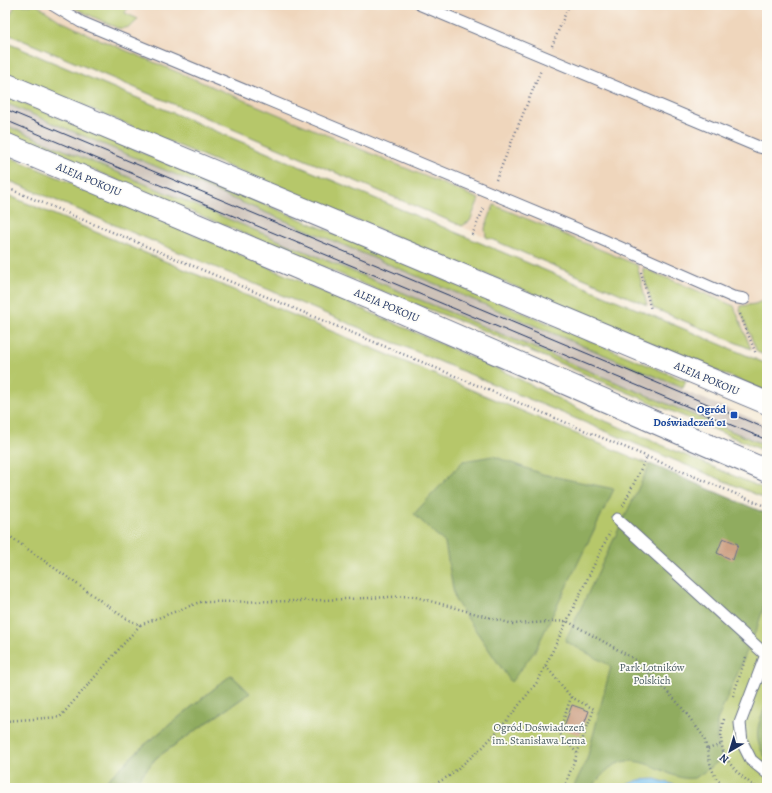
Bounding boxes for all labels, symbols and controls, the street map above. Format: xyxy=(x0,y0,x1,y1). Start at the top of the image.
street label: ALEJA POKOJU xyxy=(53,159,124,200)
street label: ALEJA POKOJU xyxy=(351,285,422,326)
street label: ALEJA POKOJU xyxy=(671,358,742,399)
place label: Ogród Doświadczeń 01 xyxy=(653,402,726,430)
marker: Ogród Doświadczeń 01 xyxy=(729,410,739,420)
park label: Park Lotników Polskich xyxy=(620,660,685,688)
park label: Ogród Doświadczeń im. Stanisława Lema xyxy=(492,720,586,748)
north arrow xyxy=(710,731,750,771)
text: N xyxy=(716,750,732,767)

